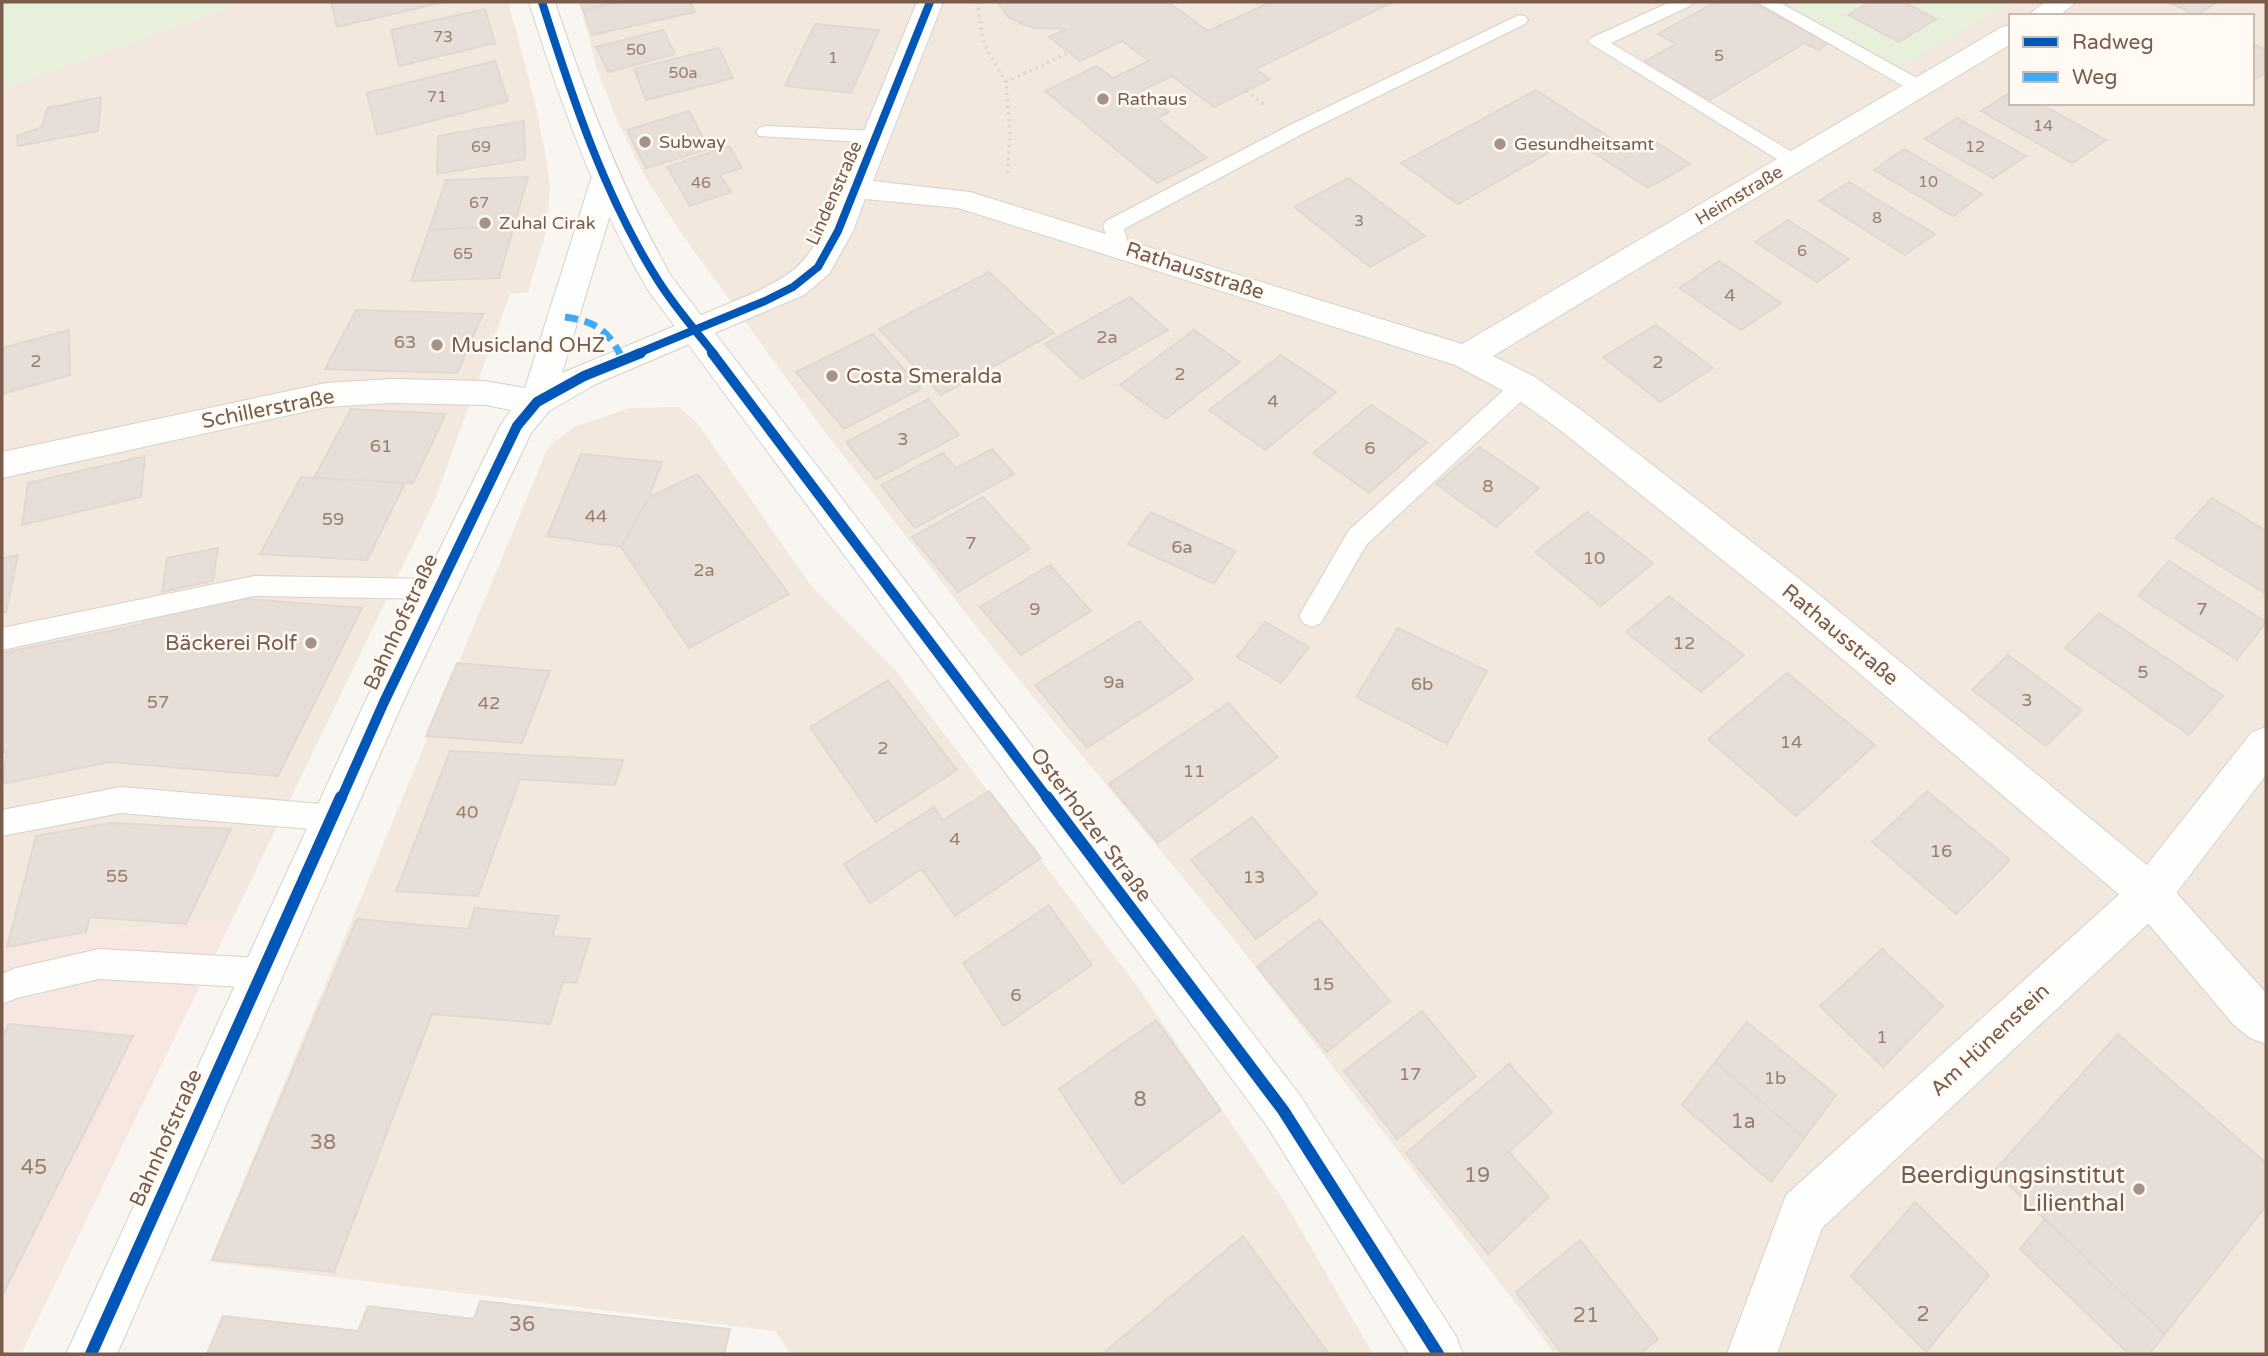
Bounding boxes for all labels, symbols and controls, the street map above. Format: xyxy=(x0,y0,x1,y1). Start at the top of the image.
legend xyxy=(2009,14,2254,105)
house number: 73 xyxy=(433,27,453,47)
text: Radweg xyxy=(2072,30,2154,55)
house number: 50 xyxy=(626,40,646,60)
house number: 5 xyxy=(1714,46,1724,66)
house number: 1 xyxy=(828,48,838,68)
house number: 50a xyxy=(668,63,698,83)
text: Weg xyxy=(2072,65,2117,90)
house number: 71 xyxy=(427,87,447,107)
place label: Rathaus xyxy=(1117,88,1187,110)
marker: Rathaus xyxy=(1095,91,1111,107)
house number: 14 xyxy=(2033,116,2053,136)
place label: Subway xyxy=(659,131,726,153)
place label: Gesundheitsamt xyxy=(1514,133,1654,155)
marker: Subway xyxy=(637,134,653,150)
marker: Gesundheitsamt xyxy=(1492,136,1508,152)
house number: 69 xyxy=(471,137,491,157)
street label: Lindenstraße xyxy=(801,137,867,249)
house number: 12 xyxy=(1965,137,1985,157)
street label: Heimstraße xyxy=(1691,160,1787,230)
house number: 10 xyxy=(1918,172,1938,192)
house number: 46 xyxy=(691,173,711,193)
house number: 67 xyxy=(469,193,489,213)
house number: 8 xyxy=(1872,208,1882,228)
house number: 3 xyxy=(1354,211,1364,231)
place label: Zuhal Cirak xyxy=(499,212,596,234)
marker: Zuhal Cirak xyxy=(477,215,493,231)
street label: Rathausstraße xyxy=(1122,237,1268,305)
house number: 6 xyxy=(1797,241,1807,261)
house number: 65 xyxy=(453,244,473,264)
house number: 4 xyxy=(1724,284,1736,306)
house number: 2a xyxy=(1096,326,1118,348)
house number: 63 xyxy=(394,331,416,353)
place label: Musicland OHZ xyxy=(451,333,605,358)
marker: Musicland OHZ xyxy=(429,337,445,353)
house number: 2 xyxy=(30,350,42,372)
house number: 2 xyxy=(1652,351,1664,373)
house number: 2 xyxy=(1174,363,1186,385)
place label: Costa Smeralda xyxy=(846,364,1002,389)
marker: Costa Smeralda xyxy=(824,368,840,384)
street label: Schillerstraße xyxy=(199,384,337,434)
house number: 4 xyxy=(1267,390,1279,412)
house number: 3 xyxy=(897,428,909,450)
house number: 61 xyxy=(370,435,392,457)
house number: 6 xyxy=(1364,437,1376,459)
house number: 8 xyxy=(1482,475,1494,497)
house number: 44 xyxy=(585,505,607,527)
house number: 59 xyxy=(322,508,344,530)
house number: 7 xyxy=(965,532,977,554)
house number: 6a xyxy=(1171,536,1193,558)
house number: 10 xyxy=(1583,547,1605,569)
street label: Bahnhofstraße xyxy=(358,550,444,694)
house number: 2a xyxy=(693,559,715,581)
street label: Rathausstraße xyxy=(1777,579,1903,691)
house number: 9 xyxy=(1029,598,1041,620)
house number: 7 xyxy=(2196,598,2208,620)
place label: Bäckerei Rolf xyxy=(165,631,297,656)
house number: 12 xyxy=(1673,632,1695,654)
marker: Bäckerei Rolf xyxy=(303,635,319,651)
house number: 5 xyxy=(2137,661,2149,683)
house number: 9a xyxy=(1103,671,1125,693)
house number: 6b xyxy=(1411,673,1433,695)
house number: 3 xyxy=(2021,689,2033,711)
house number: 57 xyxy=(147,691,169,713)
house number: 42 xyxy=(478,692,500,714)
house number: 14 xyxy=(1780,731,1802,753)
house number: 2 xyxy=(877,737,889,759)
street label: Osterholzer Straße xyxy=(1025,743,1157,907)
house number: 11 xyxy=(1183,760,1205,782)
house number: 40 xyxy=(456,801,478,823)
house number: 4 xyxy=(949,828,961,850)
house number: 16 xyxy=(1930,840,1952,862)
house number: 55 xyxy=(106,865,128,887)
house number: 13 xyxy=(1243,866,1265,888)
house number: 15 xyxy=(1312,973,1334,995)
street label: Am Hünenstein xyxy=(1925,978,2055,1102)
house number: 6 xyxy=(1010,984,1022,1006)
house number: 1 xyxy=(1876,1026,1888,1048)
house number: 17 xyxy=(1399,1063,1421,1085)
street label: Bahnhofstraße xyxy=(124,1065,208,1211)
house number: 1b xyxy=(1764,1067,1786,1089)
house number: 8 xyxy=(1133,1087,1147,1112)
house number: 1a xyxy=(1731,1109,1756,1134)
house number: 38 xyxy=(310,1130,336,1155)
house number: 45 xyxy=(21,1155,47,1180)
place label: Beerdigungsinstitut Lilienthal xyxy=(1900,1161,2125,1218)
house number: 19 xyxy=(1464,1163,1490,1188)
marker: Beerdigungsinstitut Lilienthal xyxy=(2131,1181,2147,1197)
house number: 2 xyxy=(1916,1302,1930,1327)
house number: 21 xyxy=(1573,1303,1599,1328)
house number: 36 xyxy=(509,1312,535,1337)

